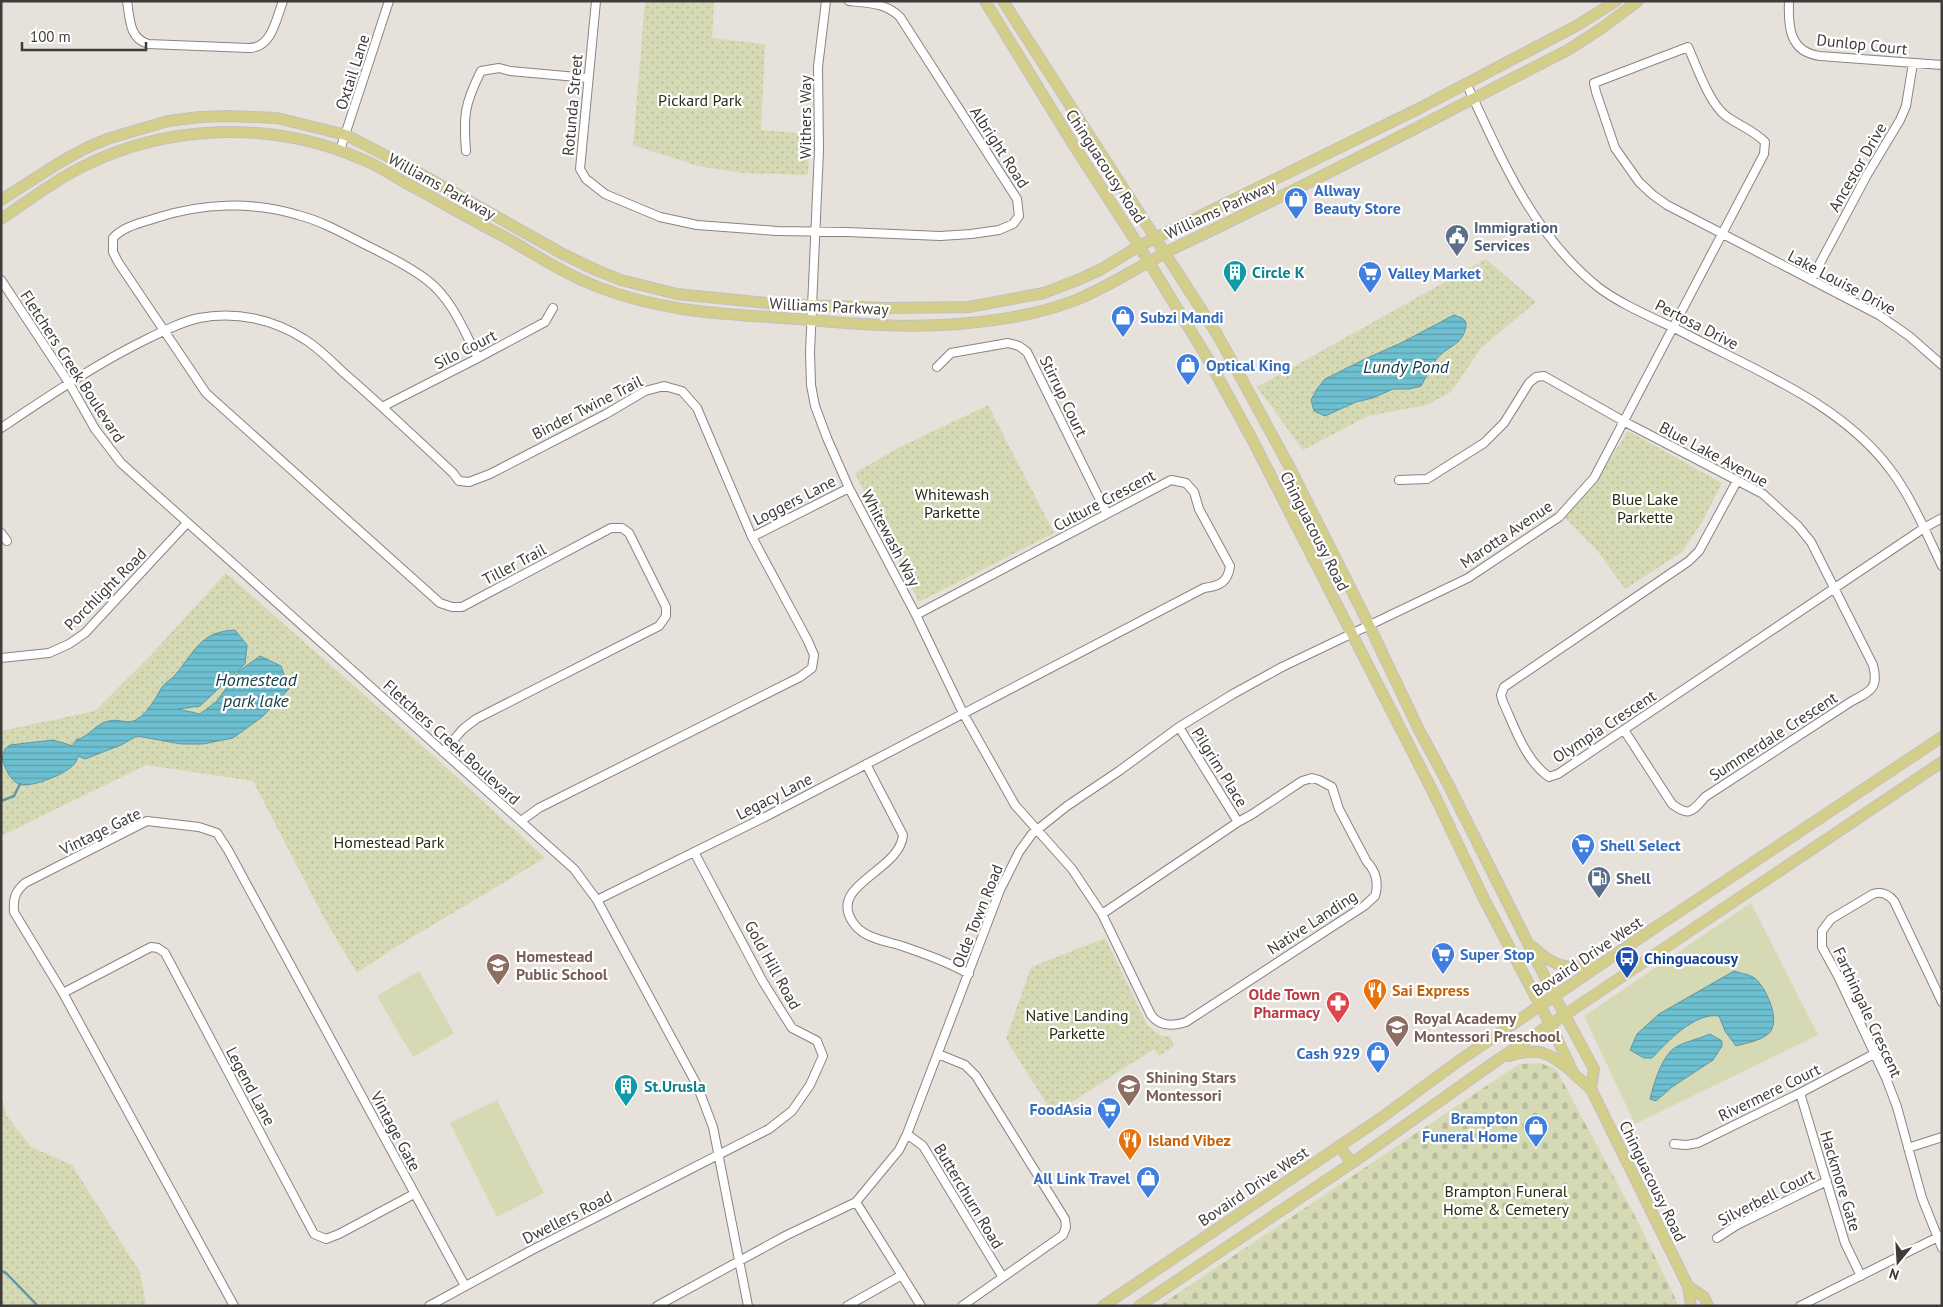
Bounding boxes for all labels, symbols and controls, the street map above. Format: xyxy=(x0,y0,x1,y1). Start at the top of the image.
scale bar xyxy=(22,20,146,52)
text: 100 m xyxy=(30,27,71,46)
street label: Dunlop Court xyxy=(1816,29,1909,59)
street label: Oxtail Lane xyxy=(330,32,374,112)
street label: Rotunda Street xyxy=(558,53,586,157)
street label: Withers Way xyxy=(795,74,815,159)
park label: Pickard Park xyxy=(658,90,742,110)
street label: Albright Road xyxy=(966,102,1034,192)
street label: Chinguacousy Road xyxy=(1062,105,1150,227)
street label: Ancestor Drive xyxy=(1824,119,1890,215)
street label: Williams Parkway xyxy=(385,148,500,224)
street label: Williams Parkway xyxy=(1162,174,1279,243)
place label: Allway Beauty Store xyxy=(1314,180,1401,218)
shop icon: Allway Beauty Store xyxy=(1283,186,1309,220)
place label: Immigration Services xyxy=(1474,217,1558,255)
public building icon: Immigration Services xyxy=(1444,223,1470,257)
street label: Lake Louise Drive xyxy=(1785,245,1899,319)
building icon: Circle K xyxy=(1222,259,1248,293)
supermarket icon: Valley Market xyxy=(1357,260,1383,294)
place label: Circle K xyxy=(1252,262,1305,282)
place label: Valley Market xyxy=(1387,263,1481,283)
street label: Fletchers Creek Boulevard xyxy=(16,286,130,446)
street label: Williams Parkway xyxy=(769,293,890,319)
street label: Pertosa Drive xyxy=(1652,294,1742,354)
shop icon: Subzi Mandi xyxy=(1110,304,1136,338)
place label: Subzi Mandi xyxy=(1140,307,1224,327)
street label: Silo Court xyxy=(430,325,500,373)
street label: Stirrup Court xyxy=(1036,352,1092,440)
shop icon: Optical King xyxy=(1175,352,1201,386)
place label: Optical King xyxy=(1206,355,1290,375)
water label: Lundy Pond xyxy=(1363,355,1450,378)
street label: Binder Twine Trail xyxy=(528,370,646,443)
street label: Blue Lake Avenue xyxy=(1656,417,1772,491)
street label: Culture Crescent xyxy=(1050,465,1159,535)
street label: Chinguacousy Road xyxy=(1276,468,1354,594)
street label: Loggers Lane xyxy=(749,471,839,529)
park label: Whitewash Parkette xyxy=(915,484,989,522)
street label: Whitewash Way xyxy=(857,486,925,590)
park label: Blue Lake Parkette xyxy=(1612,489,1678,527)
street label: Marotta Avenue xyxy=(1456,496,1556,572)
street label: Tiller Trail xyxy=(479,539,550,589)
street label: Porchlight Road xyxy=(60,544,150,634)
water label: Homestead park lake xyxy=(215,668,298,712)
street label: Fletchers Creek Boulevard xyxy=(379,675,525,809)
street label: Olympia Crescent xyxy=(1548,685,1660,767)
street label: Summerdale Crescent xyxy=(1705,687,1841,785)
street label: Pilgrim Place xyxy=(1188,724,1252,810)
street label: Legacy Lane xyxy=(733,768,815,824)
street label: Vintage Gate xyxy=(55,803,144,860)
park label: Homestead Park xyxy=(334,832,445,852)
supermarket icon: Shell Select xyxy=(1570,832,1596,866)
place label: Shell Select xyxy=(1600,835,1681,855)
street label: Olde Town Road xyxy=(947,861,1007,971)
fuel station icon: Shell xyxy=(1586,865,1612,899)
place label: Shell xyxy=(1616,868,1651,888)
street label: Native Landing xyxy=(1263,886,1361,958)
street label: Bovaird Drive West xyxy=(1528,911,1646,1000)
street label: Gold Hill Road xyxy=(740,917,806,1013)
supermarket icon: Super Stop xyxy=(1430,941,1456,975)
place label: Super Stop xyxy=(1460,944,1535,964)
street label: Farthingale Crescent xyxy=(1829,944,1907,1081)
bus stop icon: Chinguacousy xyxy=(1614,945,1640,979)
place label: Homestead Public School xyxy=(516,946,608,984)
place label: Chinguacousy xyxy=(1644,948,1738,968)
school or university icon: Homestead Public School xyxy=(485,952,511,986)
restaurant icon: Sai Express xyxy=(1362,977,1388,1011)
place label: Sai Express xyxy=(1392,980,1470,1000)
place label: Olde Town Pharmacy xyxy=(1249,984,1320,1022)
pharmacy icon: Olde Town Pharmacy xyxy=(1325,990,1351,1024)
park label: Native Landing Parkette xyxy=(1025,1005,1129,1043)
place label: Royal Academy Montessori Preschool xyxy=(1414,1008,1561,1046)
school or university icon: Royal Academy Montessori Preschool xyxy=(1384,1014,1410,1048)
shop icon: Cash 929 xyxy=(1365,1040,1391,1074)
street label: Legend Lane xyxy=(222,1043,280,1129)
place label: Cash 929 xyxy=(1297,1043,1360,1063)
street label: Rivermere Court xyxy=(1715,1058,1824,1125)
place label: Shining Stars Montessori xyxy=(1146,1067,1236,1105)
building icon: St.Urusla xyxy=(613,1073,639,1107)
school or university icon: Shining Stars Montessori xyxy=(1116,1073,1142,1107)
place label: St.Urusla xyxy=(644,1076,706,1096)
street label: Vintage Gate xyxy=(366,1087,425,1174)
supermarket icon: FoodAsia xyxy=(1096,1096,1122,1130)
place label: FoodAsia xyxy=(1029,1099,1092,1119)
place label: Brampton Funeral Home xyxy=(1422,1108,1518,1146)
shop icon: Brampton Funeral Home xyxy=(1523,1114,1549,1148)
street label: Chinguacousy Road xyxy=(1615,1117,1691,1245)
restaurant icon: Island Vibez xyxy=(1117,1127,1143,1161)
street label: Hackmore Gate xyxy=(1816,1128,1866,1234)
place label: Island Vibez xyxy=(1148,1130,1231,1150)
street label: Butterchurn Road xyxy=(930,1140,1008,1252)
street label: Bovaird Drive West xyxy=(1194,1141,1312,1230)
street label: Silverbell Court xyxy=(1714,1164,1818,1230)
shop icon: All Link Travel xyxy=(1135,1165,1161,1199)
place label: All Link Travel xyxy=(1033,1168,1130,1188)
park label: Brampton Funeral Home & Cemetery xyxy=(1443,1181,1570,1219)
street label: Dwellers Road xyxy=(519,1186,615,1248)
north arrow xyxy=(1873,1237,1923,1287)
text: N xyxy=(1887,1264,1901,1284)

